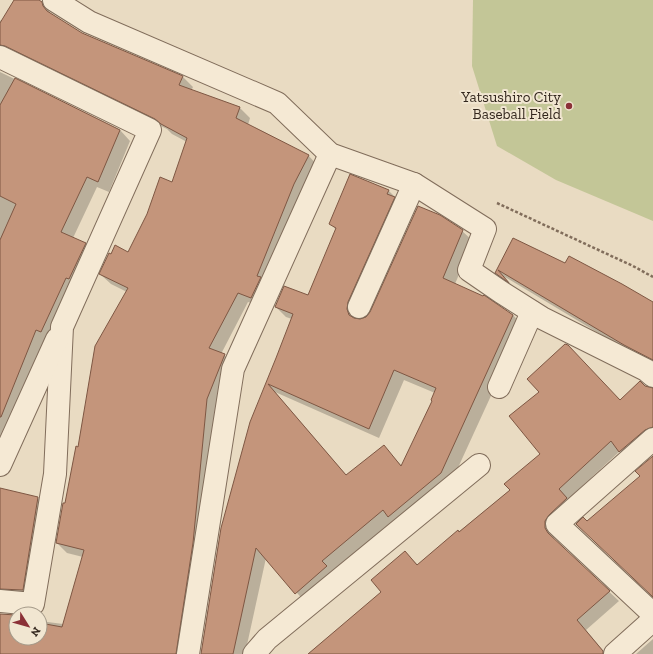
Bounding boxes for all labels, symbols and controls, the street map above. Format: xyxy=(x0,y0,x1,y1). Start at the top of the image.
place label: Yatsushiro City Baseball Field xyxy=(460,88,562,123)
marker: Yatsushiro City Baseball Field xyxy=(564,101,574,111)
north arrow xyxy=(8,606,48,646)
text: N xyxy=(27,624,43,639)

